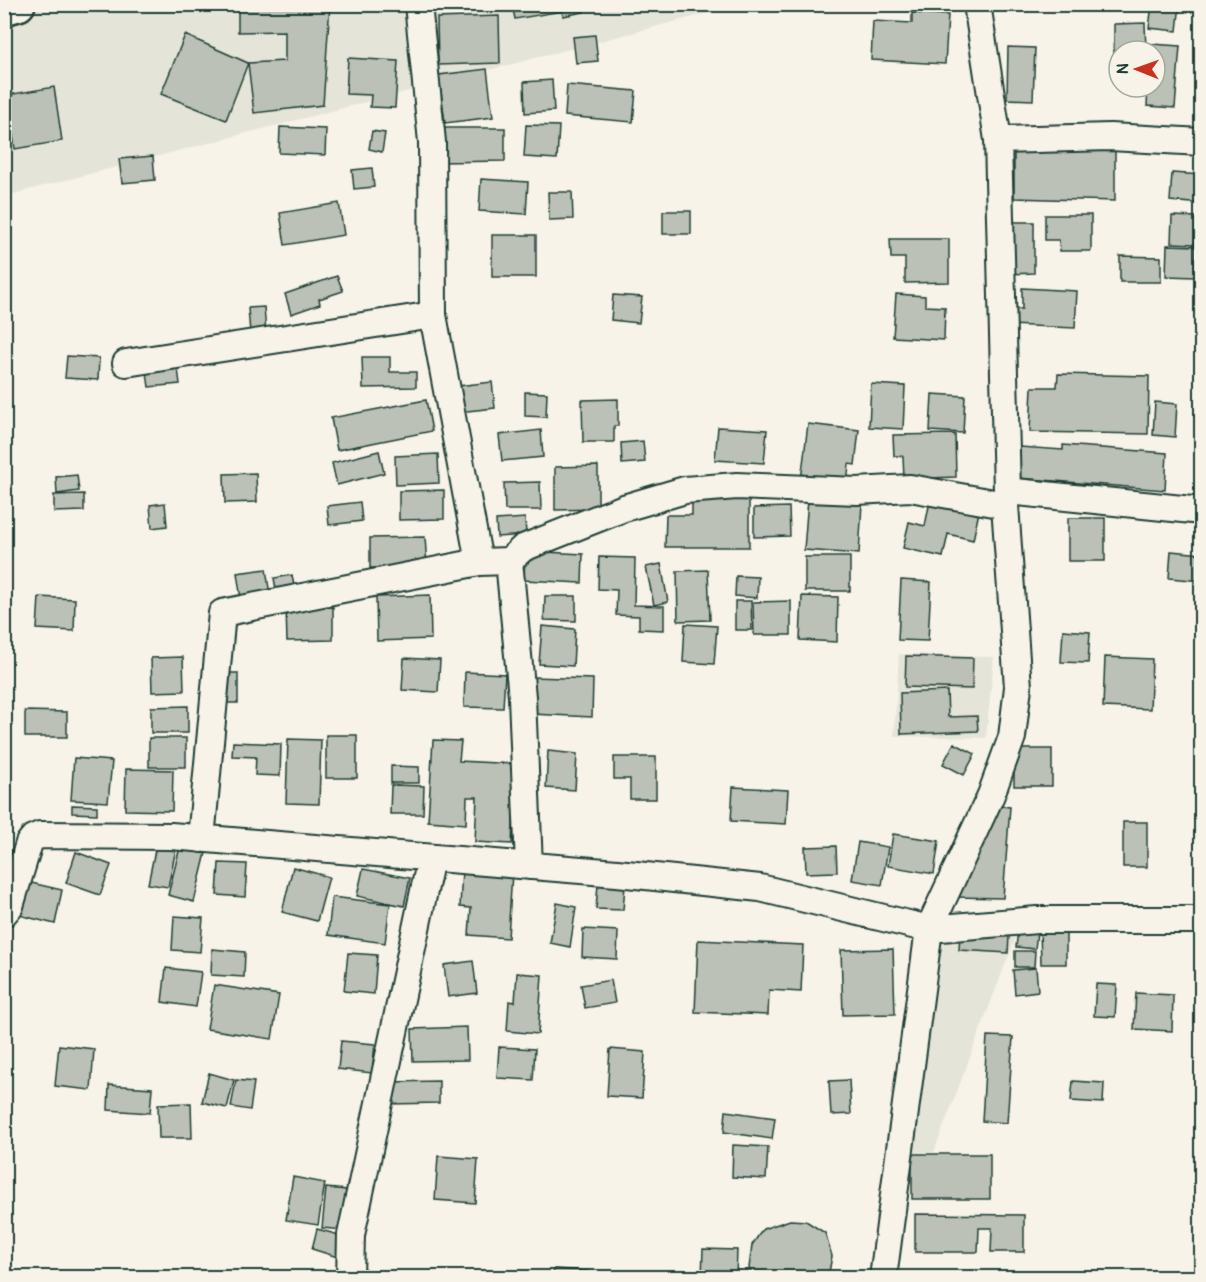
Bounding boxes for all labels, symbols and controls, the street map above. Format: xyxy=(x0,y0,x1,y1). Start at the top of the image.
north arrow xyxy=(1107,39,1167,99)
text: N xyxy=(1113,63,1133,74)

